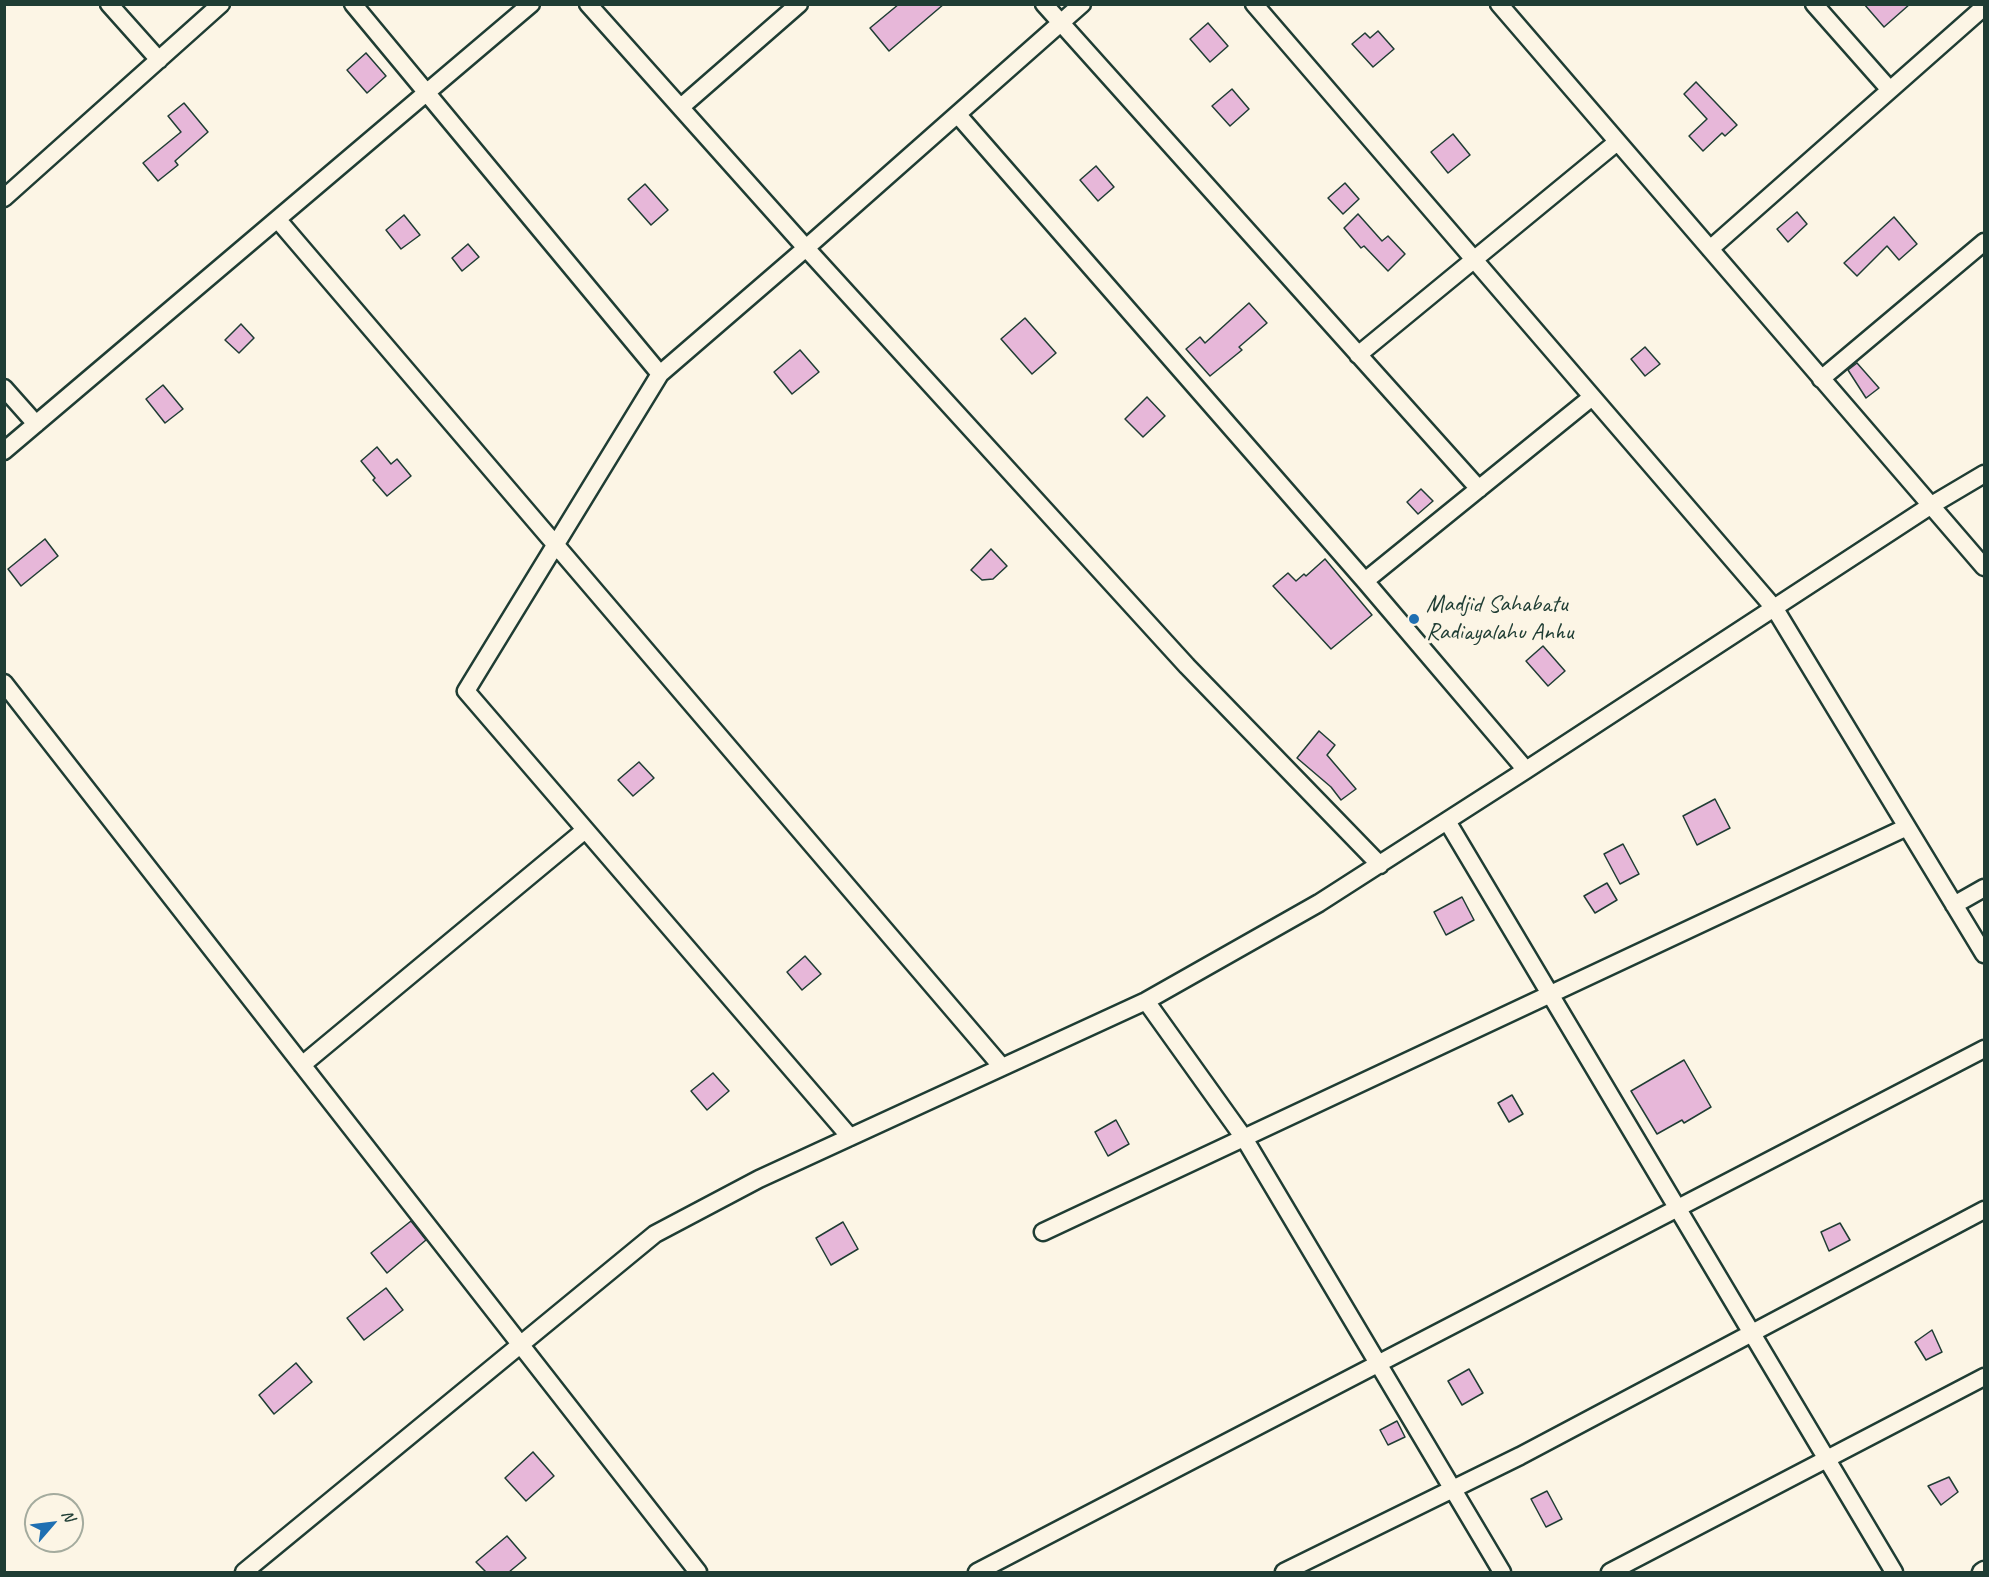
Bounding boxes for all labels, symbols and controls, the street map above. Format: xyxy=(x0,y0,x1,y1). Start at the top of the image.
place label: Madjid Sahabatu Radiayalahu Anhu xyxy=(1426,591,1573,647)
marker: Madjid Sahabatu Radiayalahu Anhu xyxy=(1407,612,1421,626)
north arrow xyxy=(24,1493,84,1553)
text: N xyxy=(57,1506,79,1525)

